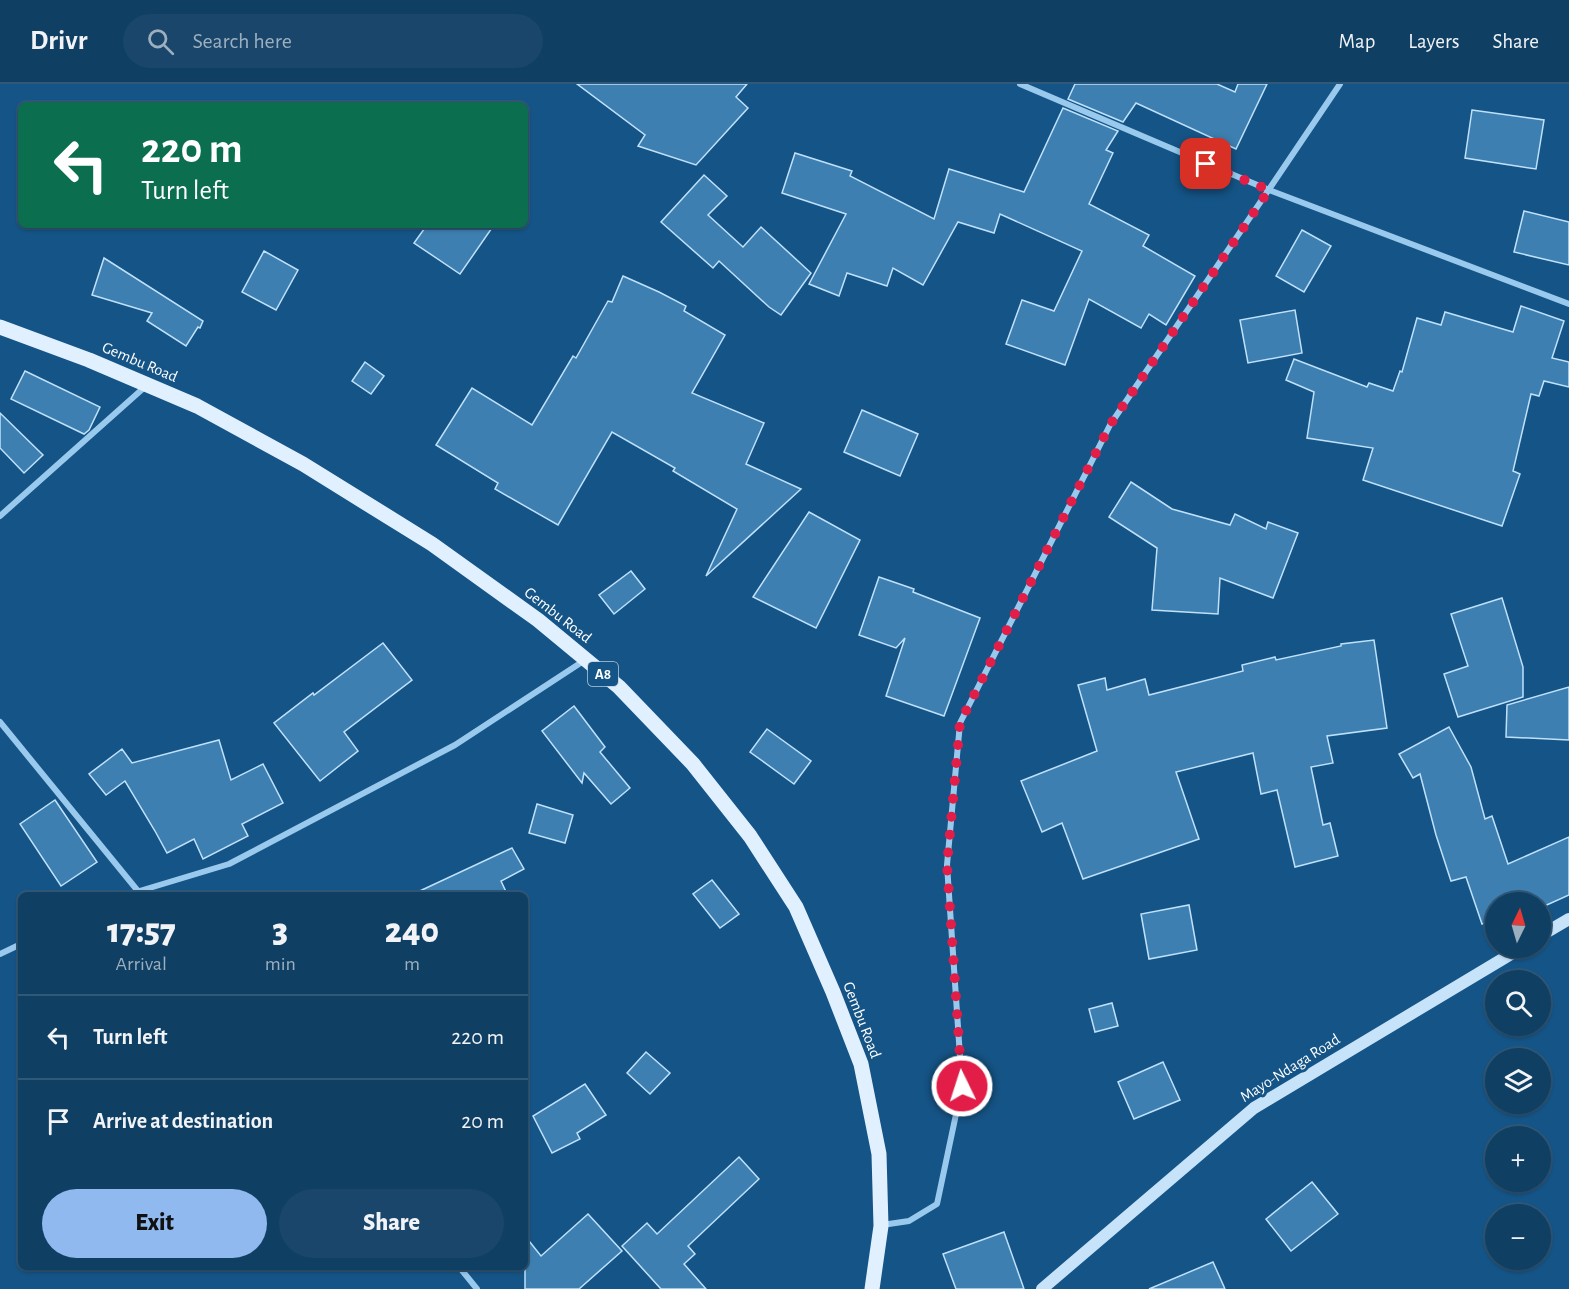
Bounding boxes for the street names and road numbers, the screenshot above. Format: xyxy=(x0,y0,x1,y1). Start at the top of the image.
street label: Gembu Road xyxy=(100,339,180,385)
street label: Gembu Road xyxy=(521,584,595,646)
road number: A8 xyxy=(588,662,618,686)
street label: Gembu Road xyxy=(840,980,884,1060)
street label: Mayo-Ndaga Road xyxy=(1237,1031,1343,1106)

